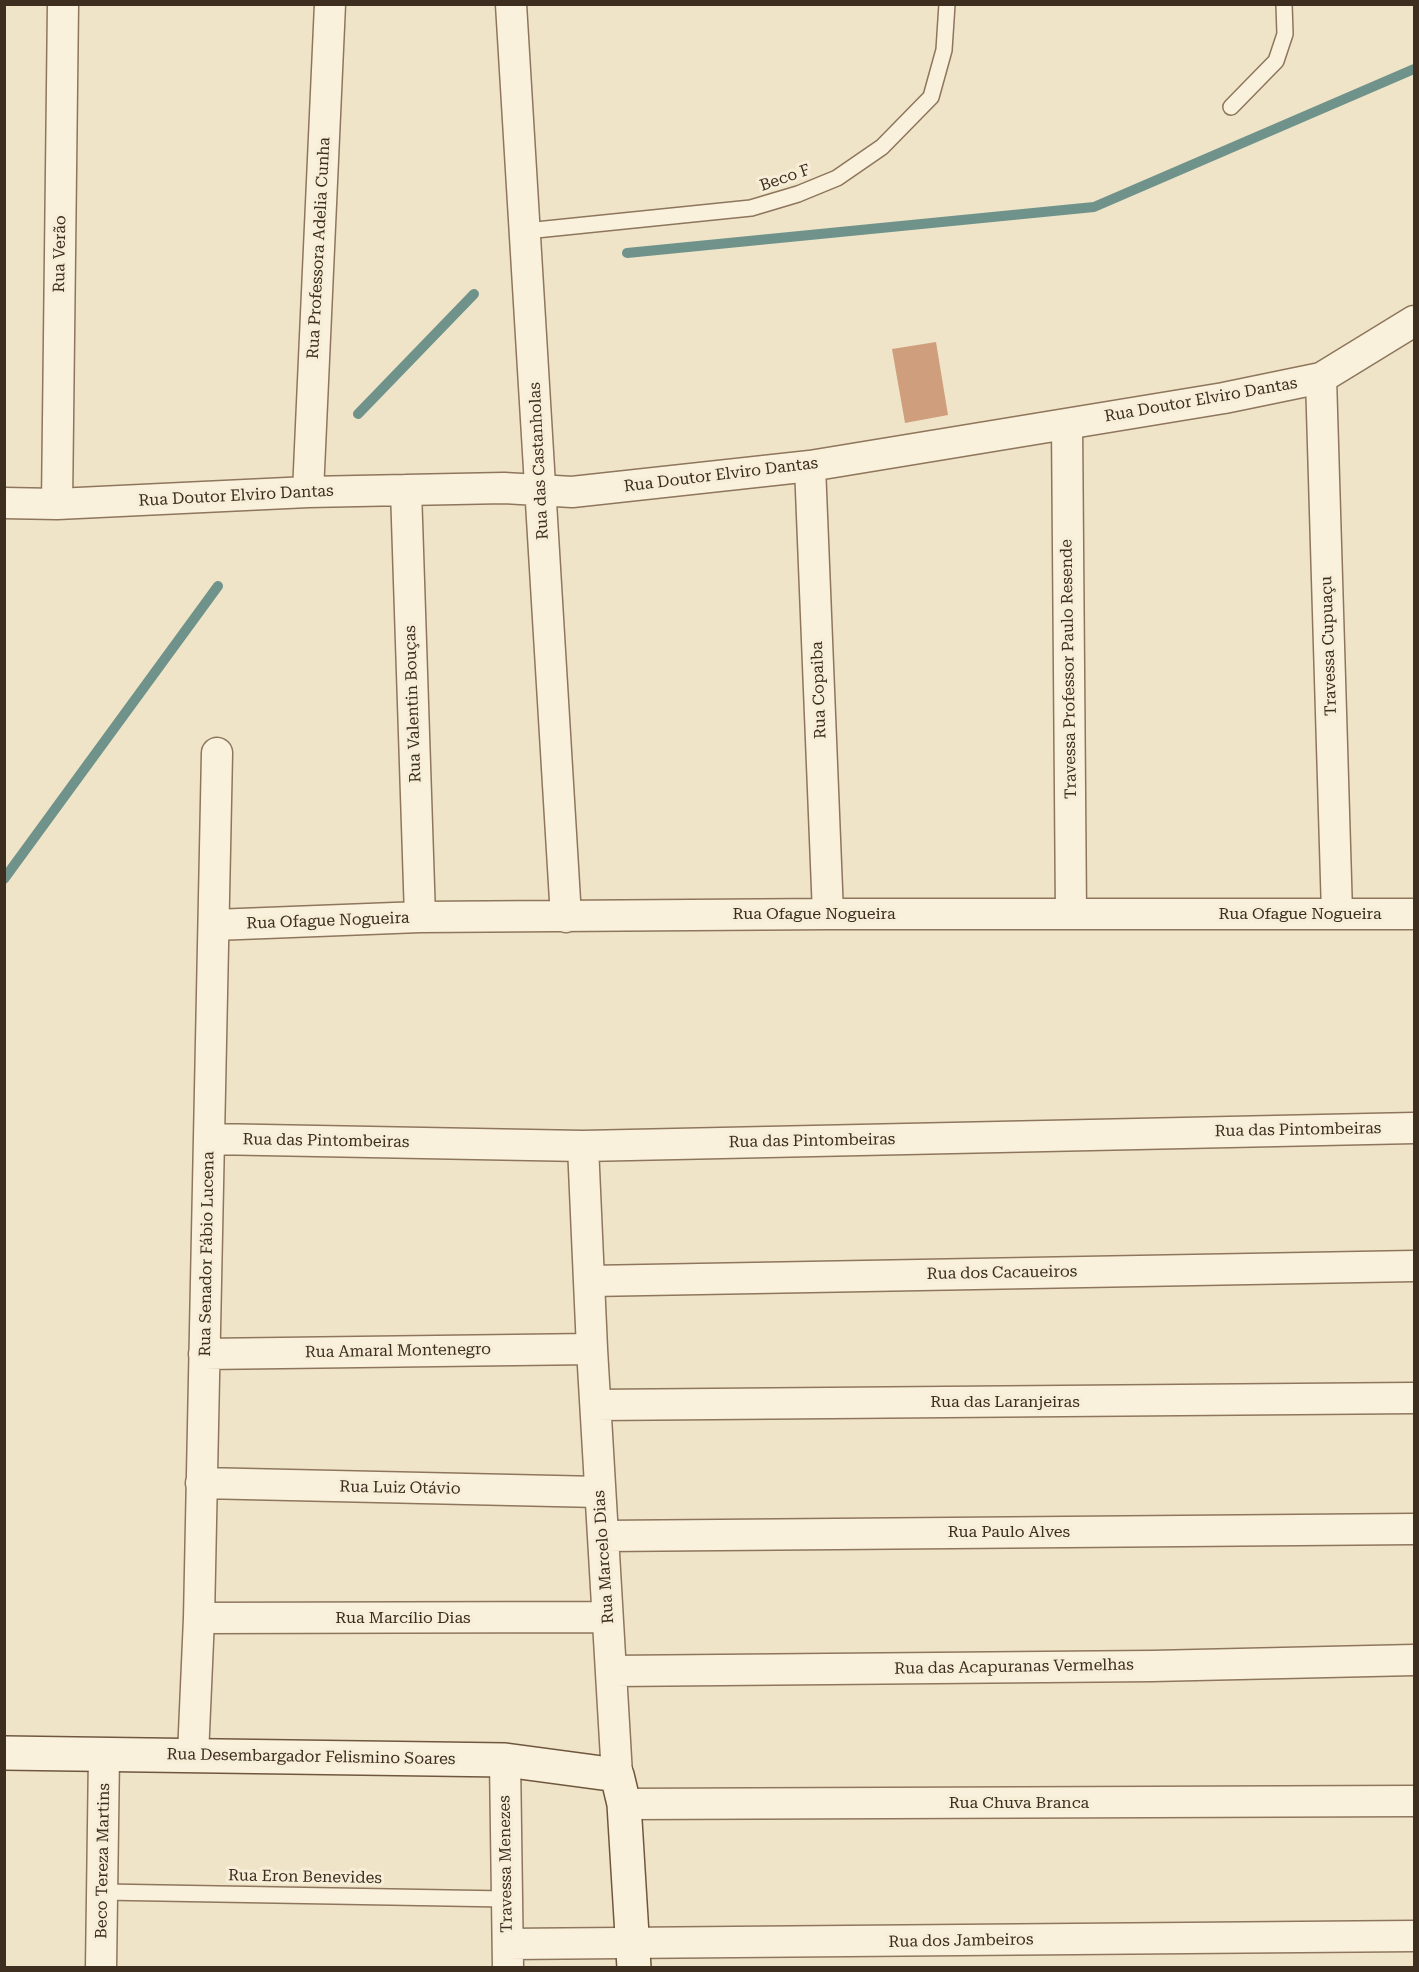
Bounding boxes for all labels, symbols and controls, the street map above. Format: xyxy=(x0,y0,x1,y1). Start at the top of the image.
street label: Rua Professora Adelia Cunha xyxy=(304,136,334,360)
street label: Beco F xyxy=(757,160,813,196)
street label: Rua Verão xyxy=(50,215,70,293)
street label: Rua Doutor Elviro Dantas xyxy=(1103,374,1299,426)
street label: Rua das Castanholas xyxy=(525,382,553,540)
street label: Rua Doutor Elviro Dantas xyxy=(623,454,819,496)
street label: Rua Doutor Elviro Dantas xyxy=(138,481,334,511)
street label: Travessa Professor Paulo Resende xyxy=(1057,539,1081,799)
street label: Travessa Cupuaçu xyxy=(1317,576,1341,716)
street label: Rua Valentin Bouças xyxy=(401,625,425,783)
street label: Rua Copaiba xyxy=(808,641,830,739)
street label: Rua Ofague Nogueira xyxy=(732,904,896,924)
street label: Rua Ofague Nogueira xyxy=(1218,904,1382,924)
street label: Rua Ofague Nogueira xyxy=(246,909,410,933)
street label: Rua das Pintombeiras xyxy=(1214,1119,1382,1141)
street label: Rua das Pintombeiras xyxy=(242,1130,410,1152)
street label: Rua das Pintombeiras xyxy=(728,1130,896,1152)
street label: Rua Senador Fábio Lucena xyxy=(196,1151,218,1357)
street label: Rua dos Cacaueiros xyxy=(927,1262,1077,1284)
street label: Rua Amaral Montenegro xyxy=(305,1340,491,1362)
street label: Rua das Laranjeiras xyxy=(930,1392,1080,1412)
street label: Rua Luiz Otávio xyxy=(339,1477,461,1499)
street label: Rua Marcelo Dias xyxy=(590,1490,618,1624)
street label: Rua Paulo Alves xyxy=(948,1522,1070,1542)
street label: Rua Marcílio Dias xyxy=(335,1608,471,1628)
street label: Rua das Acapuranas Vermelhas xyxy=(894,1655,1134,1679)
street label: Rua Desembargador Felismino Soares xyxy=(166,1745,456,1769)
street label: Beco Tereza Martins xyxy=(92,1783,114,1939)
street label: Rua Chuva Branca xyxy=(949,1793,1089,1813)
street label: Travessa Menezes xyxy=(495,1795,517,1933)
street label: Rua Eron Benevides xyxy=(228,1866,382,1888)
street label: Rua dos Jambeiros xyxy=(888,1930,1034,1952)

